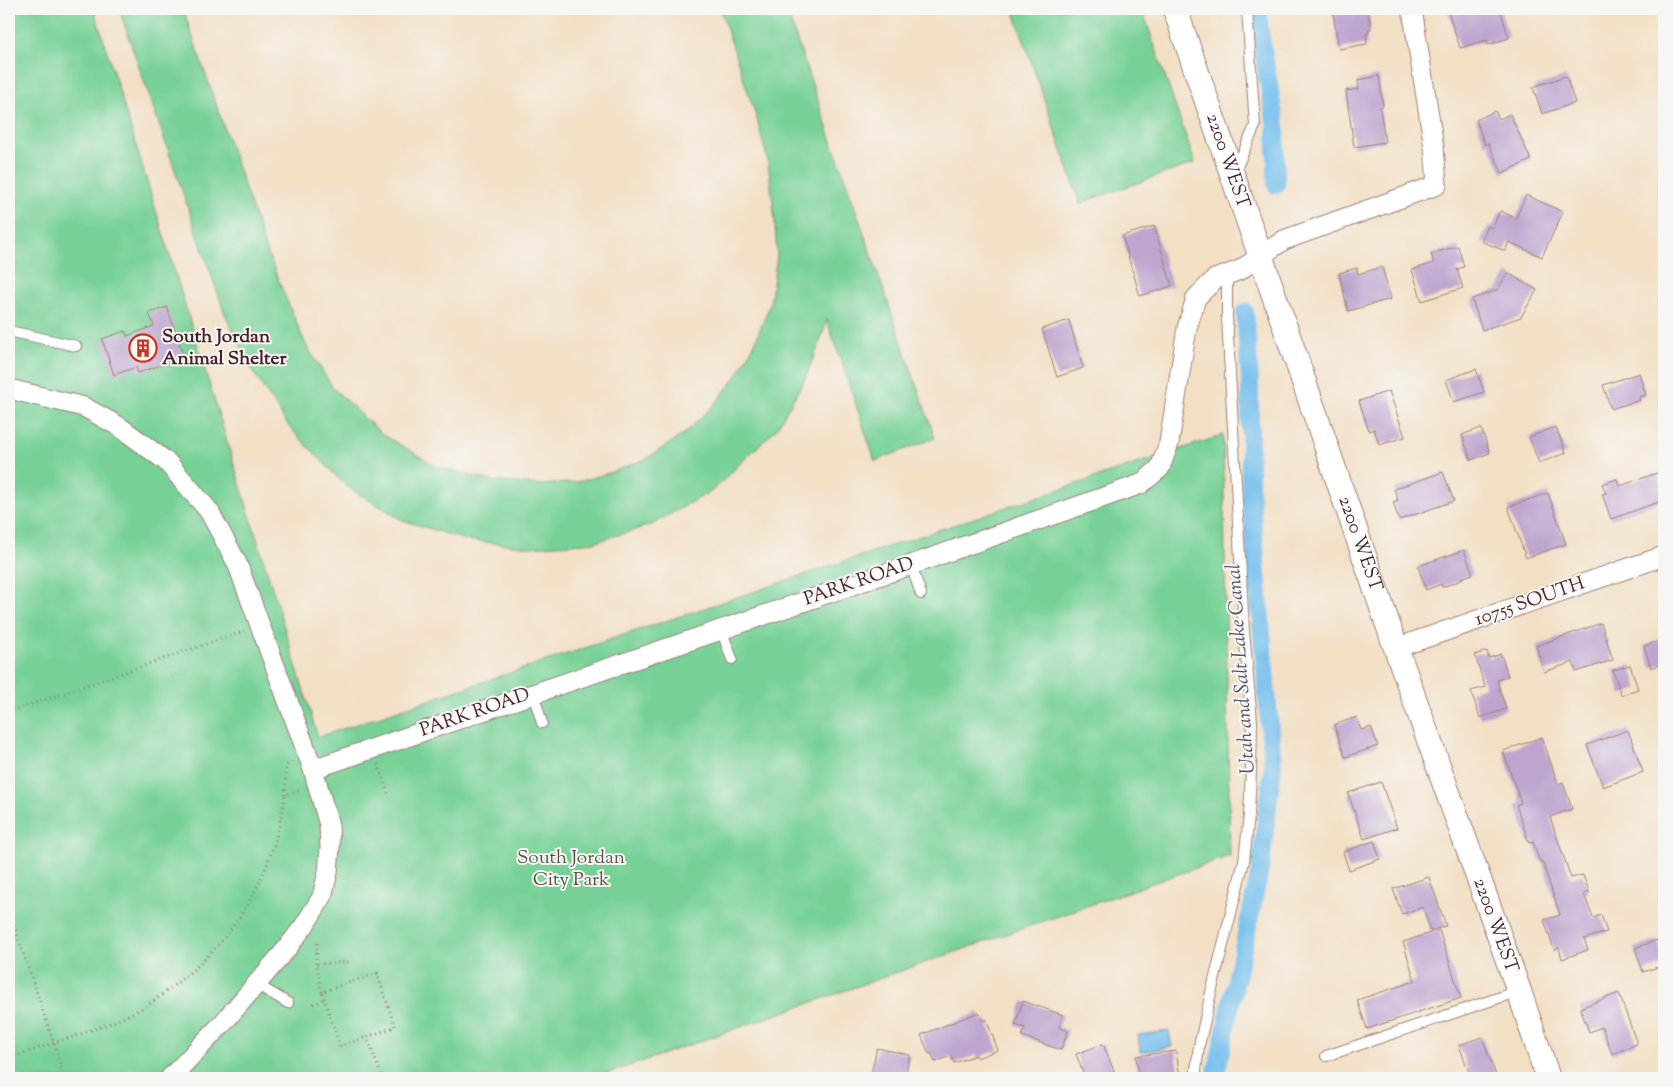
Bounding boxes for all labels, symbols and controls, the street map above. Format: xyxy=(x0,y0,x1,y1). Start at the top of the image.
street label: 2200 WEST xyxy=(1199,110,1257,212)
place label: South Jordan Animal Shelter xyxy=(162,324,287,373)
building icon: South Jordan Animal Shelter xyxy=(128,333,158,363)
street label: 2200 WEST xyxy=(1331,493,1389,595)
street label: PARK ROAD xyxy=(800,551,918,613)
water label: Utah and Salt Lake Canal xyxy=(1220,563,1264,775)
street label: 10755 SOUTH xyxy=(1471,571,1589,633)
street label: PARK ROAD xyxy=(416,682,534,744)
park label: South Jordan City Park xyxy=(517,845,625,894)
street label: 2200 WEST xyxy=(1466,874,1525,977)

